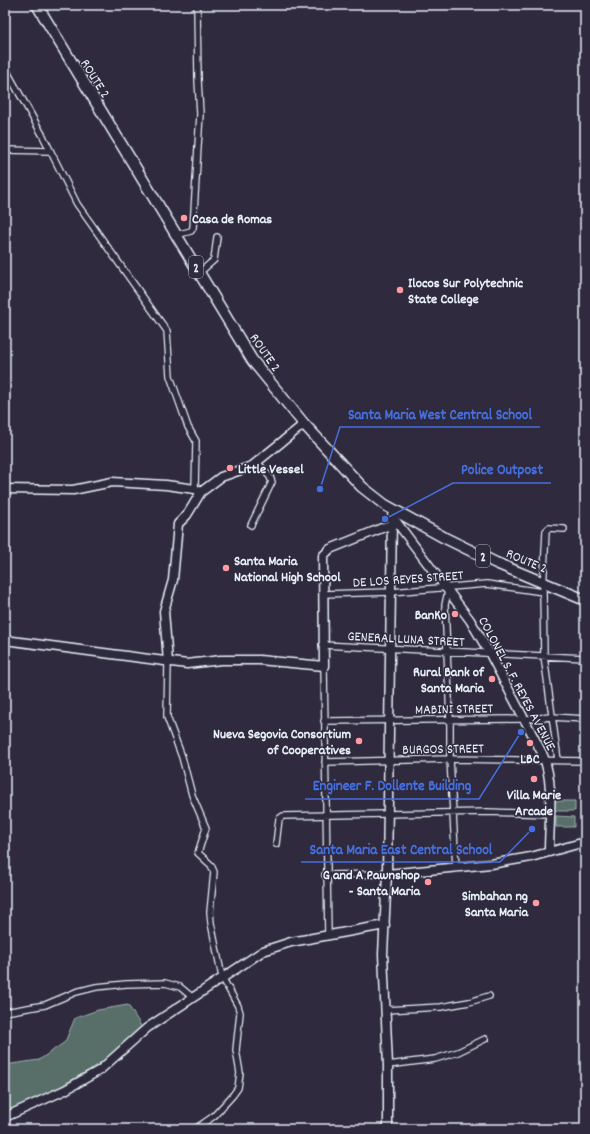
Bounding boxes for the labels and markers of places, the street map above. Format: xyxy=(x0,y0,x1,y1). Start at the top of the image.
place label: Casa de Romas xyxy=(192,210,272,230)
marker: Casa de Romas xyxy=(179,213,189,223)
place label: Ilocos Sur Polytechnic State College xyxy=(408,274,523,310)
marker: Ilocos Sur Polytechnic State College xyxy=(395,285,405,295)
callout: Santa Maria West Central School xyxy=(340,400,540,427)
callout: Police Outpost xyxy=(453,456,551,483)
place label: Little Vessel xyxy=(238,460,304,480)
marker: Little Vessel xyxy=(225,463,235,473)
place label: Santa Maria National High School xyxy=(234,552,341,588)
marker: Santa Maria National High School xyxy=(221,563,231,573)
place label: BanKo xyxy=(415,606,447,626)
marker: BanKo xyxy=(450,609,460,619)
place label: Rural Bank of Santa Maria xyxy=(413,663,485,699)
marker: Rural Bank of Santa Maria xyxy=(487,674,497,684)
place label: Nueva Segovia Consortium of Cooperatives xyxy=(213,725,351,761)
marker: Nueva Segovia Consortium of Cooperatives xyxy=(354,736,364,746)
marker: LBC xyxy=(525,738,535,748)
place label: LBC xyxy=(520,750,540,770)
callout: Engineer F. Dollente Building xyxy=(305,772,479,799)
marker: Villa Marie Arcade xyxy=(529,774,539,784)
place label: Villa Marie Arcade xyxy=(507,786,561,822)
callout: Santa Maria East Central School xyxy=(301,835,500,862)
place label: G and A Pawnshop - Santa Maria xyxy=(323,866,421,902)
marker: G and A Pawnshop - Santa Maria xyxy=(423,877,433,887)
place label: Simbahan ng Santa Maria xyxy=(462,887,529,923)
marker: Simbahan ng Santa Maria xyxy=(531,898,541,908)

